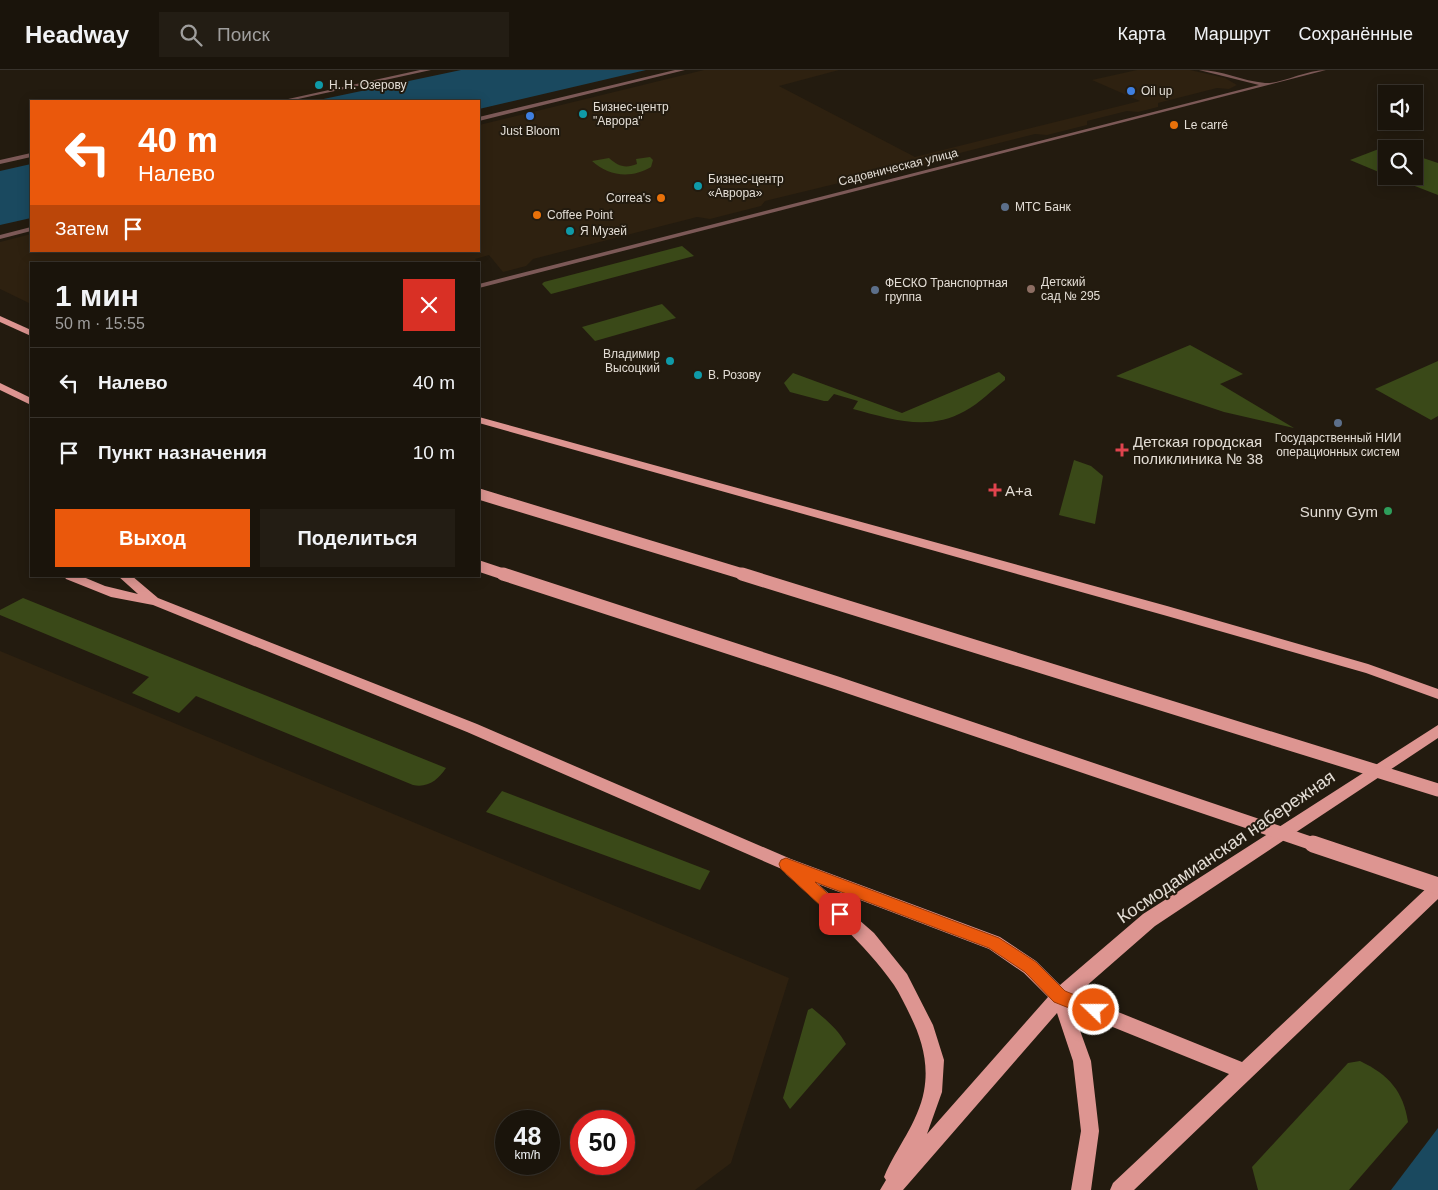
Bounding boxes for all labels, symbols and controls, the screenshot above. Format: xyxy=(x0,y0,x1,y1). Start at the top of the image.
search box xyxy=(159,12,509,57)
text: Headway xyxy=(25,21,129,48)
icon: search xyxy=(177,21,205,49)
text: Поиск xyxy=(217,24,270,45)
text: Карта xyxy=(1118,24,1166,44)
text: Маршрут xyxy=(1194,24,1270,44)
text: Сохранённые xyxy=(1298,24,1413,44)
place label: Н. Н. Озерову xyxy=(329,78,407,92)
marker: Н. Н. Озерову xyxy=(313,79,325,91)
place label: Oil up xyxy=(1141,84,1173,98)
marker: Oil up xyxy=(1125,85,1137,97)
map controls xyxy=(1378,85,1423,185)
button: sound xyxy=(1378,85,1423,130)
place label: Бизнес-центр "Аврора" xyxy=(593,100,669,128)
marker: Бизнес-центр "Аврора" xyxy=(577,108,589,120)
marker: Just Bloom xyxy=(524,110,536,122)
place label: Le carré xyxy=(1184,118,1228,132)
marker: Le carré xyxy=(1168,119,1180,131)
icon: left xyxy=(55,120,120,185)
text: 40 m xyxy=(138,120,218,159)
place label: Just Bloom xyxy=(500,124,560,138)
button: search xyxy=(1378,140,1423,185)
street label: Садовническая улица xyxy=(837,145,960,189)
text: Налево xyxy=(138,161,215,186)
place label: Бизнес-центр «Аврора» xyxy=(708,172,784,200)
marker: Бизнес-центр «Аврора» xyxy=(692,180,704,192)
place label: Correa's xyxy=(606,191,651,205)
marker: Correa's xyxy=(655,192,667,204)
place label: МТС Банк xyxy=(1015,200,1072,214)
marker: МТС Банк xyxy=(999,201,1011,213)
place label: Coffee Point xyxy=(547,208,613,222)
marker: Coffee Point xyxy=(531,209,543,221)
icon: arrive xyxy=(119,215,147,243)
text: Затем xyxy=(55,218,109,239)
place label: Я Музей xyxy=(580,224,627,238)
marker: Я Музей xyxy=(564,225,576,237)
place label: Детский сад № 295 xyxy=(1041,275,1101,303)
place label: ФЕСКО Транспортная группа xyxy=(885,276,1008,304)
text: 1 мин xyxy=(55,279,139,312)
button: close xyxy=(403,279,455,331)
marker: Детский сад № 295 xyxy=(1025,283,1037,295)
marker: ФЕСКО Транспортная группа xyxy=(869,284,881,296)
text: 50 m · 15:55 xyxy=(55,315,145,332)
place label: Владимир Высоцкий xyxy=(603,347,660,375)
marker: Владимир Высоцкий xyxy=(664,355,676,367)
place label: В. Розову xyxy=(708,368,761,382)
icon: left xyxy=(55,369,83,397)
marker: В. Розову xyxy=(692,369,704,381)
text: Налево xyxy=(98,372,168,393)
text: 40 m xyxy=(413,372,455,393)
marker: Государственный НИИ операционных систем xyxy=(1332,417,1344,429)
place label: Государственный НИИ операционных систем xyxy=(1275,431,1401,459)
place label: Детская городская поликлиника № 38 xyxy=(1133,433,1263,467)
icon: arrive xyxy=(55,439,83,467)
text: Пункт назначения xyxy=(98,442,267,463)
text: 10 m xyxy=(413,442,455,463)
marker: Детская городская поликлиника № 38 xyxy=(1115,443,1129,457)
place label: А+а xyxy=(1005,482,1033,499)
marker: А+а xyxy=(989,484,1001,496)
place label: Sunny Gym xyxy=(1300,503,1378,520)
marker: Sunny Gym xyxy=(1382,505,1394,517)
button: Выход xyxy=(55,509,250,567)
button: Поделиться xyxy=(260,509,455,567)
street label: Космодамианская набережная xyxy=(1113,767,1339,927)
pin xyxy=(819,893,861,935)
icon: arrive xyxy=(826,900,854,928)
position arrow xyxy=(1067,983,1119,1035)
speed limit sign: 50 xyxy=(570,1110,635,1175)
text: 48 xyxy=(514,1122,541,1150)
text: km/h xyxy=(514,1148,541,1162)

